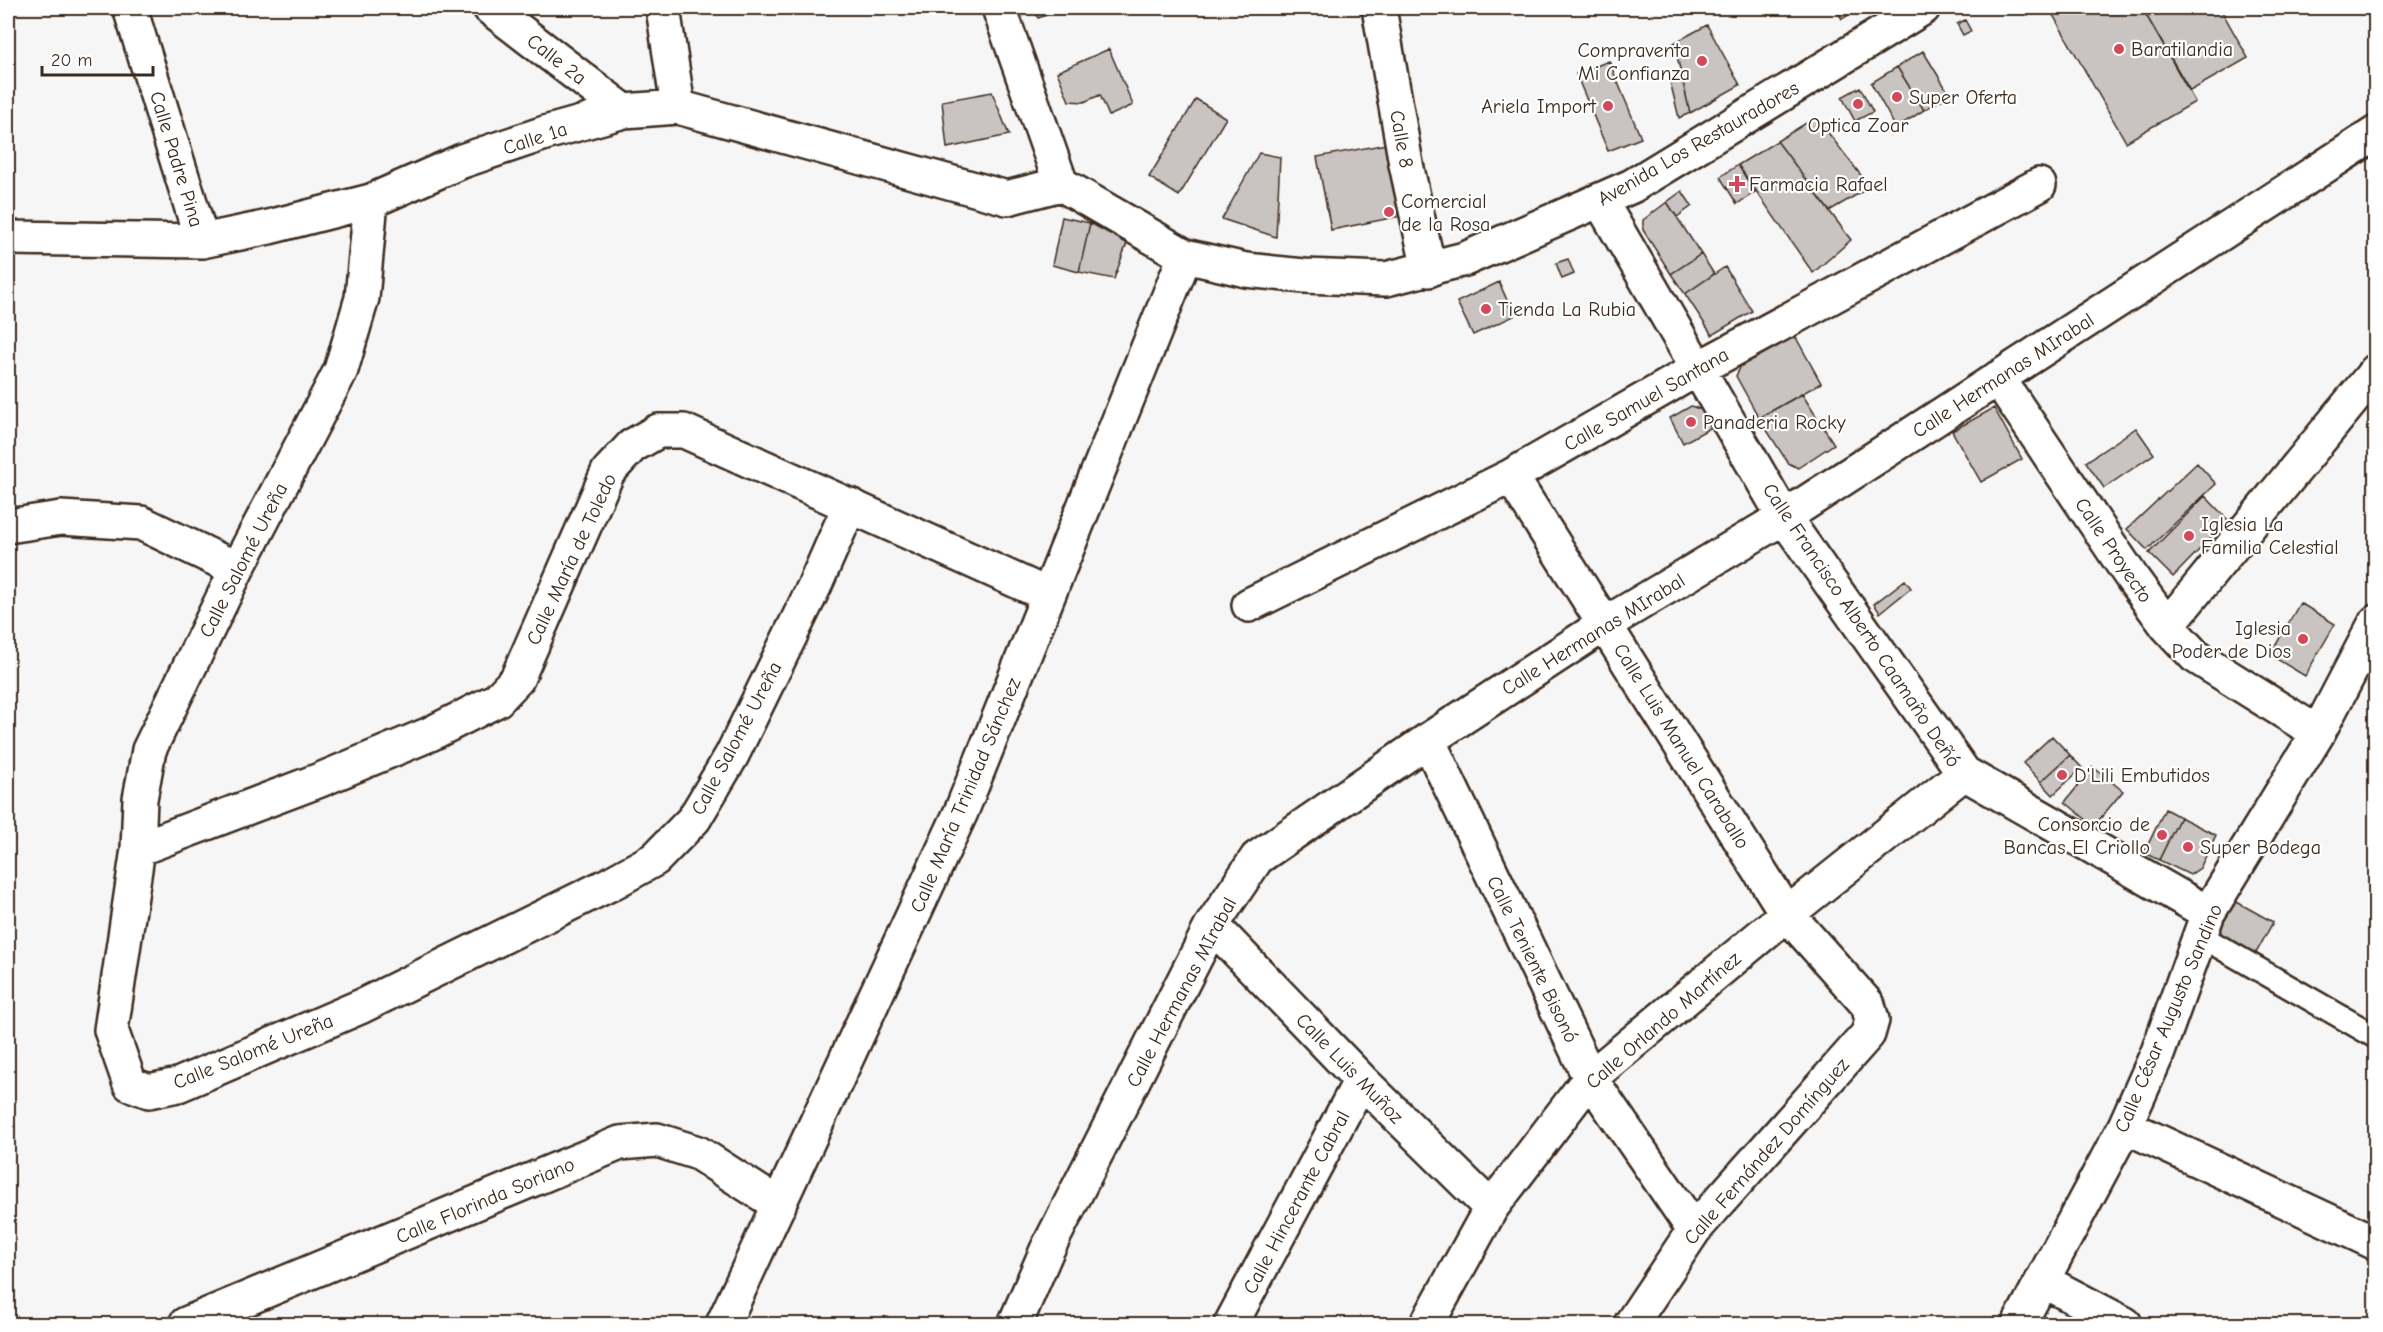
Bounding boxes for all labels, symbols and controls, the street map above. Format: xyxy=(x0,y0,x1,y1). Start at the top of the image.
street label: Calle 2a xyxy=(522,29,591,90)
place label: Baratilandia xyxy=(2131,38,2233,61)
scale bar xyxy=(42,39,153,77)
place label: Compraventa Mi Confianza xyxy=(1578,39,1690,85)
marker: Baratilandia xyxy=(2112,42,2126,56)
text: 20 m xyxy=(51,50,92,71)
marker: Compraventa Mi Confianza xyxy=(1695,54,1709,68)
street label: Avenida Los Restauradores xyxy=(1594,76,1803,211)
place label: Super Oferta xyxy=(1909,86,2017,109)
street label: Calle Padre Pina xyxy=(145,88,208,230)
marker: Super Oferta xyxy=(1890,90,1904,104)
place label: Ariela Import xyxy=(1481,95,1597,118)
marker: Optica Zoar xyxy=(1851,97,1865,111)
marker: Ariela Import xyxy=(1601,99,1615,113)
street label: Calle 8 xyxy=(1385,108,1418,170)
place label: Optica Zoar xyxy=(1808,114,1908,137)
street label: Calle 1a xyxy=(500,117,570,160)
place label: Farmacia Rafael xyxy=(1749,173,1888,196)
marker: Farmacia Rafael xyxy=(1730,177,1744,191)
place label: Comercial de la Rosa xyxy=(1401,190,1490,236)
marker: Comercial de la Rosa xyxy=(1382,205,1396,219)
place label: Tienda La Rubia xyxy=(1498,298,1636,321)
marker: Tienda La Rubia xyxy=(1479,302,1493,316)
street label: Calle Hermanas MIrabal xyxy=(1908,308,2098,443)
street label: Calle Samuel Santana xyxy=(1560,343,1733,456)
place label: Panaderia Rocky xyxy=(1703,411,1846,434)
marker: Panaderia Rocky xyxy=(1684,415,1698,429)
street label: Calle María de Toledo xyxy=(522,470,621,649)
street label: Calle Salomé Ureña xyxy=(195,479,292,641)
street label: Calle Francisco Alberto Caamaño Deñó xyxy=(1758,479,1965,772)
street label: Calle Proyecto xyxy=(2070,494,2157,607)
place label: Iglesia La Familia Celestial xyxy=(2201,513,2339,559)
marker: Iglesia La Familia Celestial xyxy=(2182,529,2196,543)
street label: Calle Hermanas MIrabal xyxy=(1497,569,1689,700)
place label: Iglesia Poder de Dios xyxy=(2172,617,2291,663)
marker: Iglesia Poder de Dios xyxy=(2296,632,2310,646)
street label: Calle Luis Manuel Caraballo xyxy=(1609,639,1754,853)
street label: Calle Salomé Ureña xyxy=(686,658,787,819)
street label: Calle María Trinidad Sánchez xyxy=(905,674,1026,916)
place label: D'Lili Embutidos xyxy=(2074,764,2210,787)
marker: D'Lili Embutidos xyxy=(2055,768,2069,782)
place label: Consorcio de Bancas El Criollo xyxy=(2003,813,2150,859)
marker: Consorcio de Bancas El Criollo xyxy=(2155,828,2169,842)
place label: Super Bodega xyxy=(2200,836,2321,859)
marker: Super Bodega xyxy=(2181,840,2195,854)
street label: Calle Teniente Bisonó xyxy=(1482,872,1583,1046)
street label: Calle Hermanas MIrabal xyxy=(1122,893,1241,1091)
street label: Calle César Augusto Sandino xyxy=(2110,900,2227,1136)
street label: Calle Orlando Martínez xyxy=(1581,947,1746,1094)
street label: Calle Luis Muñoz xyxy=(1291,1008,1408,1128)
street label: Calle Salomé Ureña xyxy=(170,1009,336,1094)
street label: Calle Fernández Domínguez xyxy=(1679,1053,1854,1249)
street label: Calle Hincerante Cabral xyxy=(1238,1107,1355,1298)
street label: Calle Florinda Soriano xyxy=(392,1152,578,1249)

